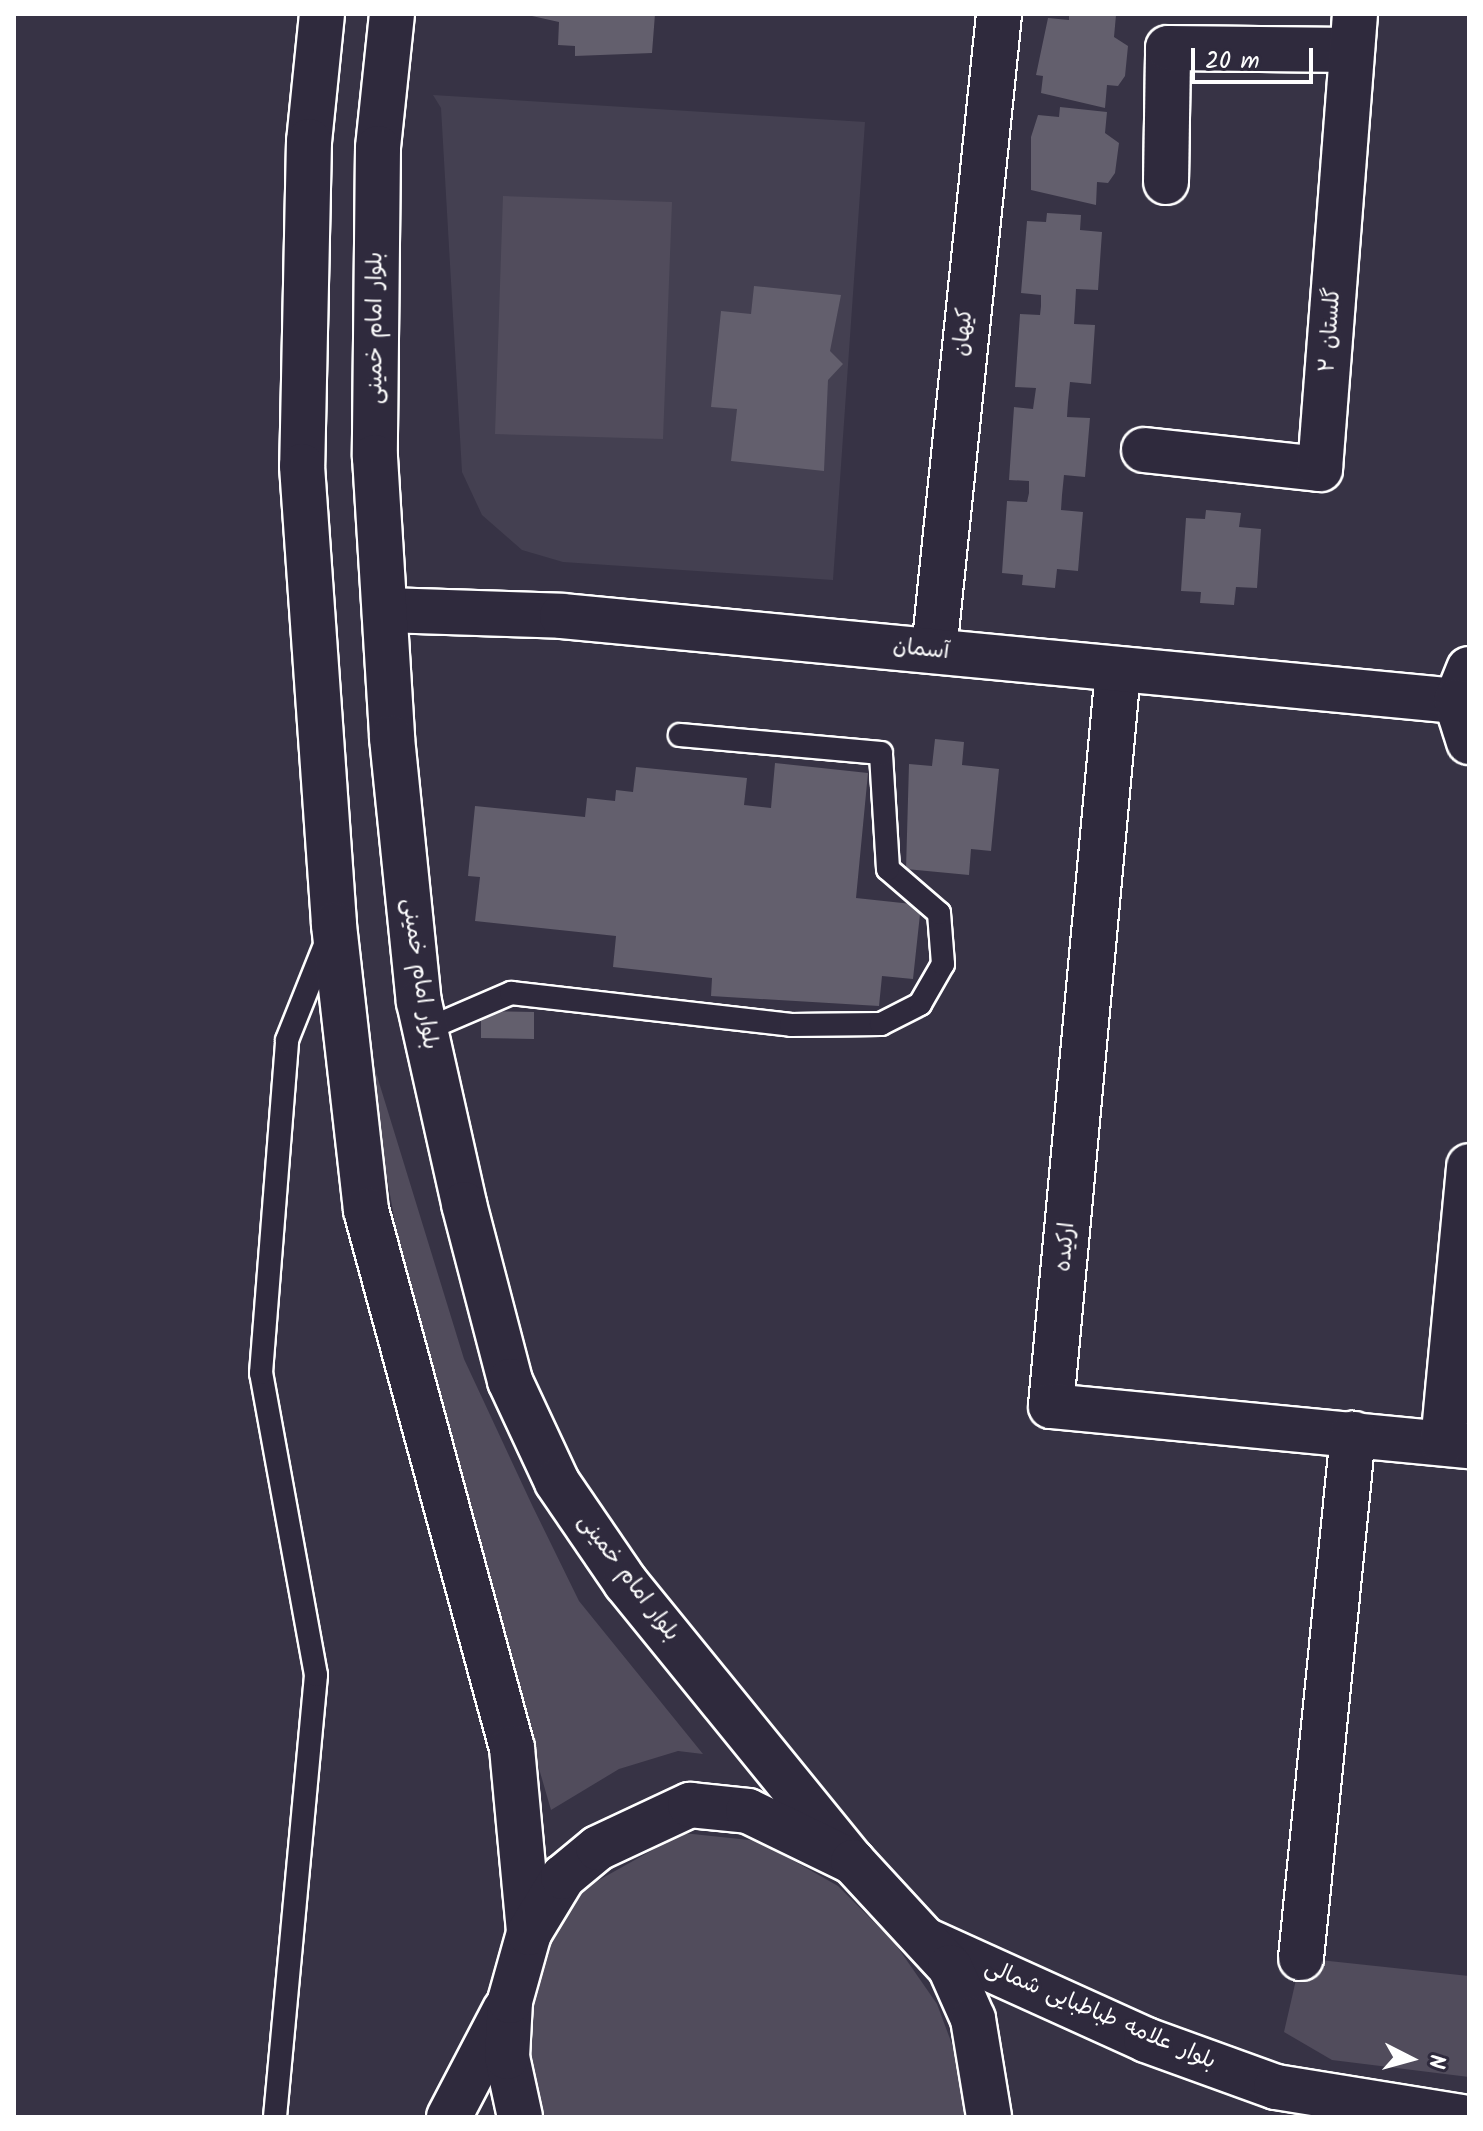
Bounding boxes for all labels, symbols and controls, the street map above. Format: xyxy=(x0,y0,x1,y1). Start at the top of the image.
scale bar xyxy=(1195,32,1317,82)
text: 20 m xyxy=(1205,42,1260,81)
street label: بلوار امام خمینی xyxy=(363,252,389,404)
street label: گلستان ۲ xyxy=(1315,287,1347,373)
street label: کیهان xyxy=(949,307,979,357)
street label: آسمان xyxy=(892,634,950,666)
street label: بلوار امام خمینی xyxy=(395,897,443,1051)
street label: ارکیده xyxy=(1051,1221,1081,1273)
street label: بلوار امام خمینی xyxy=(572,1509,684,1647)
street label: بلوار علامه طباطبایی شمالی xyxy=(981,1954,1219,2076)
north arrow xyxy=(1371,2019,1451,2099)
text: N xyxy=(1417,2053,1453,2070)

